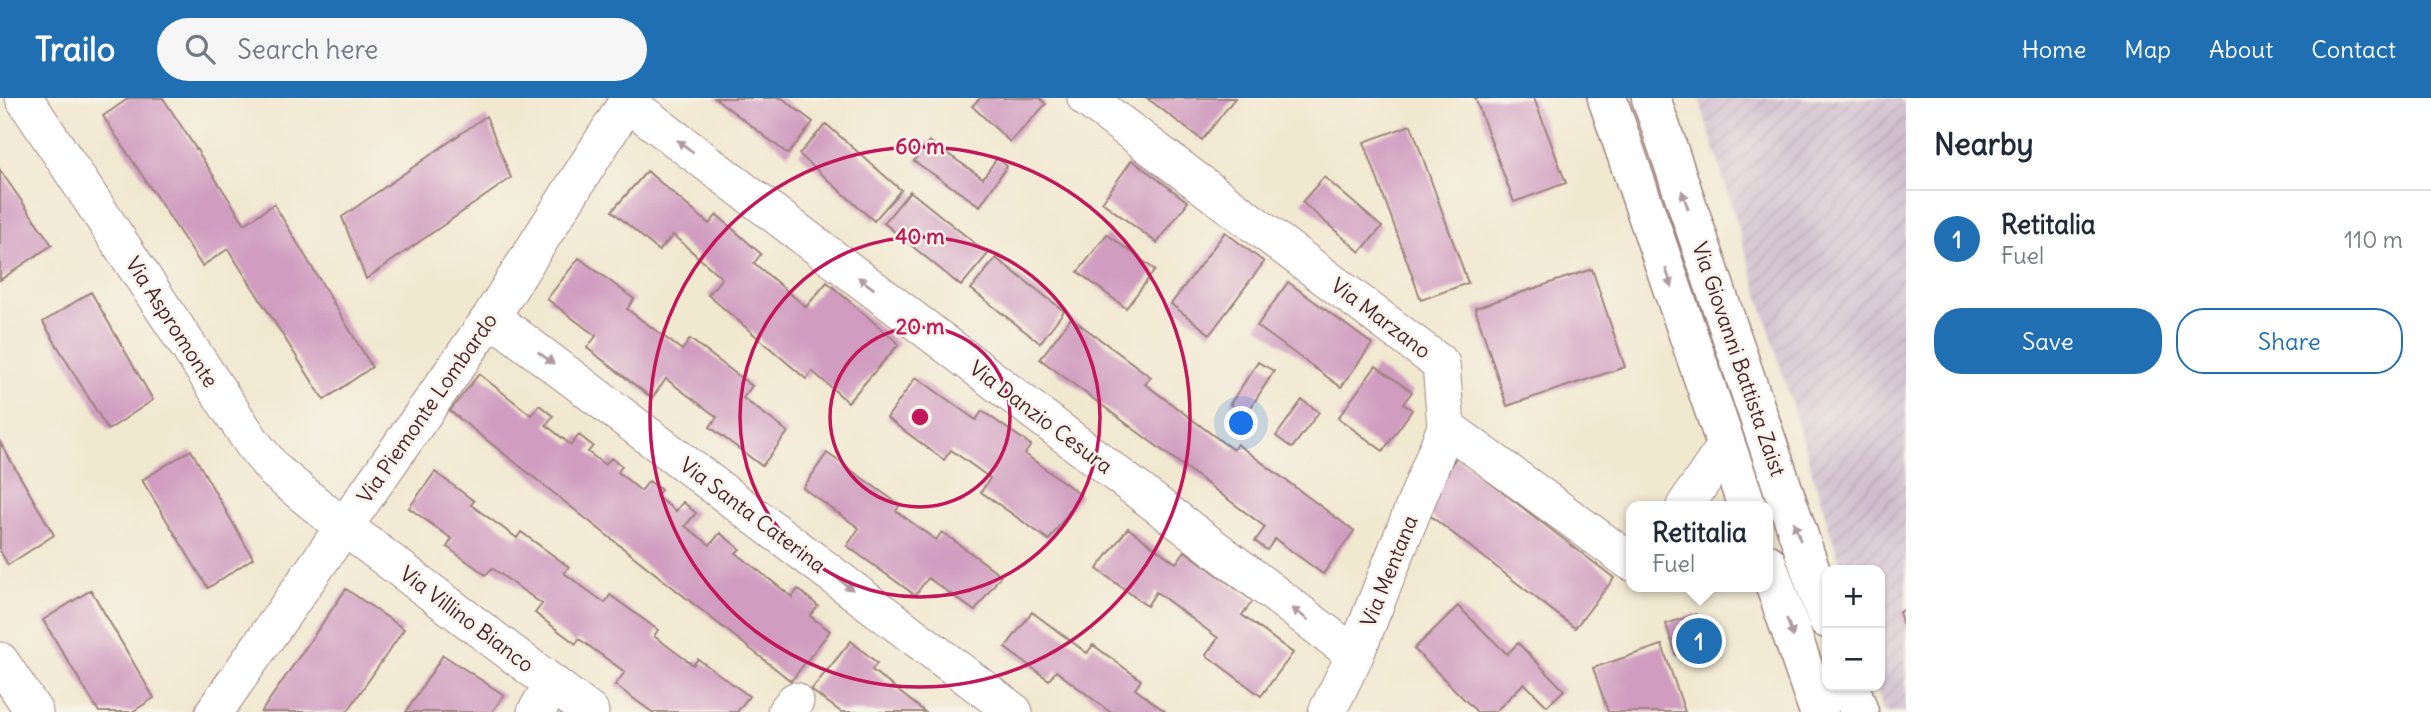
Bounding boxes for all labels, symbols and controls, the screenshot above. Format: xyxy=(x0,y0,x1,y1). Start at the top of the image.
search box xyxy=(157,18,647,81)
text: Trailo xyxy=(35,28,115,70)
icon: search xyxy=(181,30,219,68)
text: Search here xyxy=(237,33,378,66)
text: Home xyxy=(2022,34,2086,64)
text: Map xyxy=(2124,34,2171,64)
text: About xyxy=(2209,34,2273,64)
text: Contact xyxy=(2311,34,2396,64)
text: Nearby xyxy=(1934,125,2034,163)
text: 60 m xyxy=(895,133,945,160)
one-way arrow xyxy=(676,138,694,153)
one-way arrow xyxy=(1679,189,1690,210)
text: Retitalia xyxy=(2001,208,2096,241)
text: 40 m xyxy=(895,223,945,250)
text: 1 xyxy=(1952,225,1962,254)
text: 110 m xyxy=(2344,225,2403,254)
street label: Via Giovanni Battista Zaist xyxy=(1686,238,1792,480)
text: Fuel xyxy=(2001,241,2044,270)
street label: Via Aspromonte xyxy=(120,252,224,392)
one-way arrow xyxy=(1664,268,1675,289)
street label: Via Marzano xyxy=(1326,272,1436,364)
one-way arrow xyxy=(857,276,875,291)
street label: Via Piemonte Lombardo xyxy=(351,308,503,508)
button: Save xyxy=(1934,308,2162,374)
button: Share xyxy=(2176,308,2403,374)
text: 20 m xyxy=(896,313,945,340)
one-way arrow xyxy=(537,351,555,365)
street label: Via Danzio Cesura xyxy=(964,354,1118,480)
centre of rings xyxy=(908,405,932,429)
your location xyxy=(1224,406,1258,440)
street label: Via Santa Caterina xyxy=(675,451,831,579)
popup xyxy=(1626,501,1773,592)
street label: Via Mentana xyxy=(1354,511,1424,631)
text: Retitalia xyxy=(1652,516,1747,549)
one-way arrow xyxy=(1792,521,1802,542)
text: Fuel xyxy=(1652,549,1695,578)
street label: Via Villino Bianco xyxy=(395,560,539,678)
map controls xyxy=(1822,565,1885,691)
button: + xyxy=(1822,565,1885,628)
one-way arrow xyxy=(836,577,854,591)
one-way arrow xyxy=(1292,606,1310,621)
pin: 1 xyxy=(1676,615,1722,667)
one-way arrow xyxy=(1785,617,1796,638)
button: − xyxy=(1822,628,1885,691)

